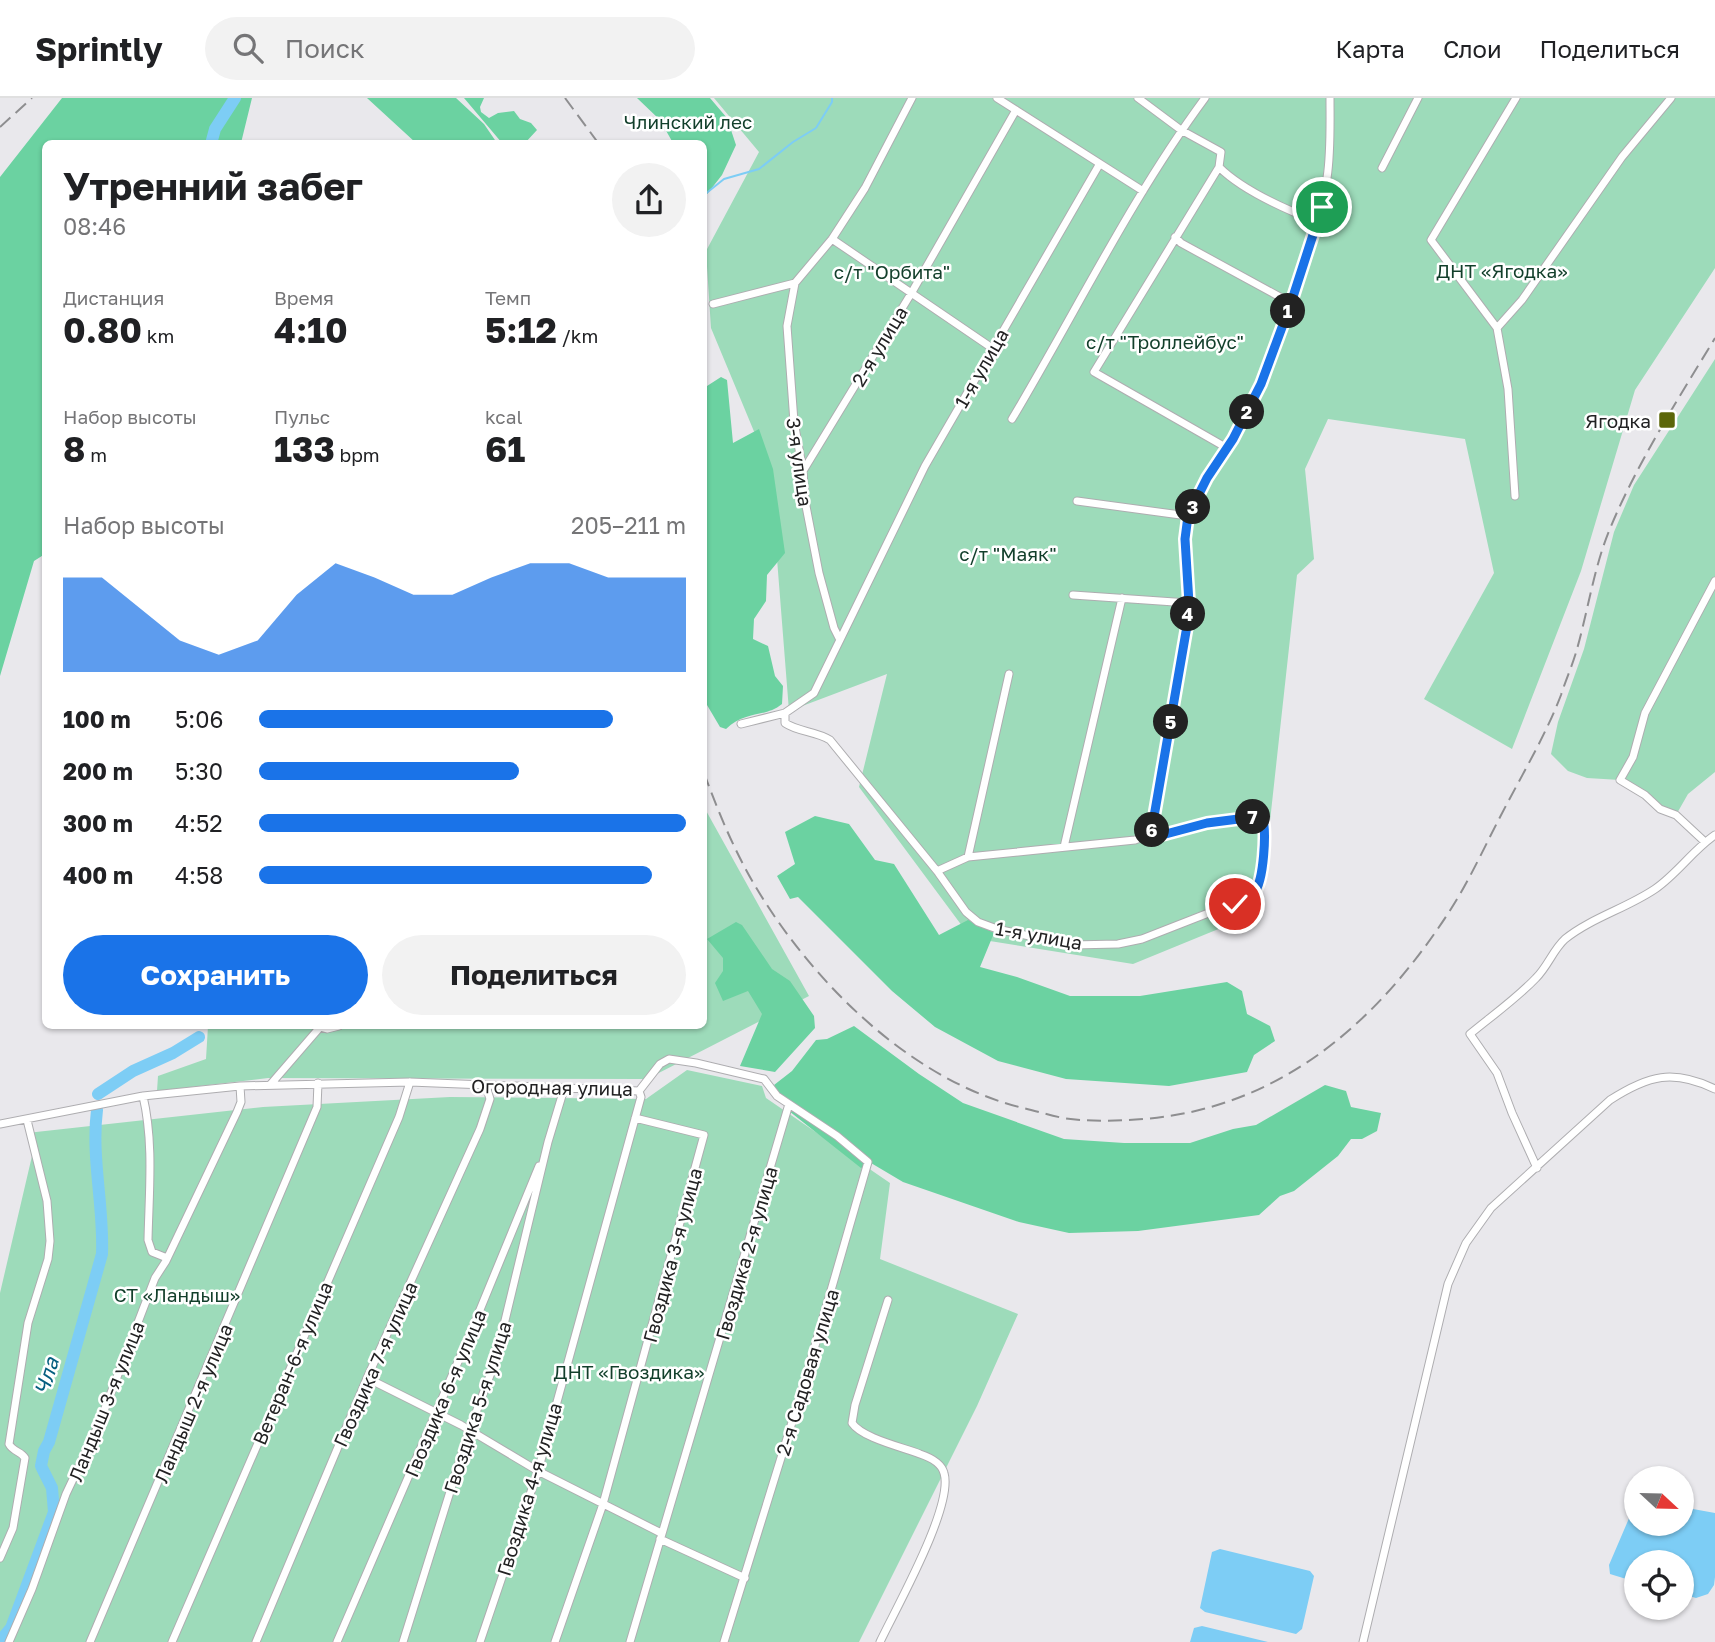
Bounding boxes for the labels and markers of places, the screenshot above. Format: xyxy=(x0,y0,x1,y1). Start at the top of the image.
pin xyxy=(1292,177,1352,237)
pin: 1 xyxy=(1270,294,1306,328)
pin: 2 xyxy=(1230,394,1264,430)
place label: Ягодка xyxy=(1585,409,1651,432)
marker: Ягодка xyxy=(1657,410,1677,430)
pin: 3 xyxy=(1176,490,1210,524)
pin: 4 xyxy=(1170,596,1206,632)
pin: 5 xyxy=(1154,704,1188,740)
pin: 7 xyxy=(1236,800,1270,834)
pin: 6 xyxy=(1134,812,1170,848)
pin xyxy=(1205,874,1265,934)

